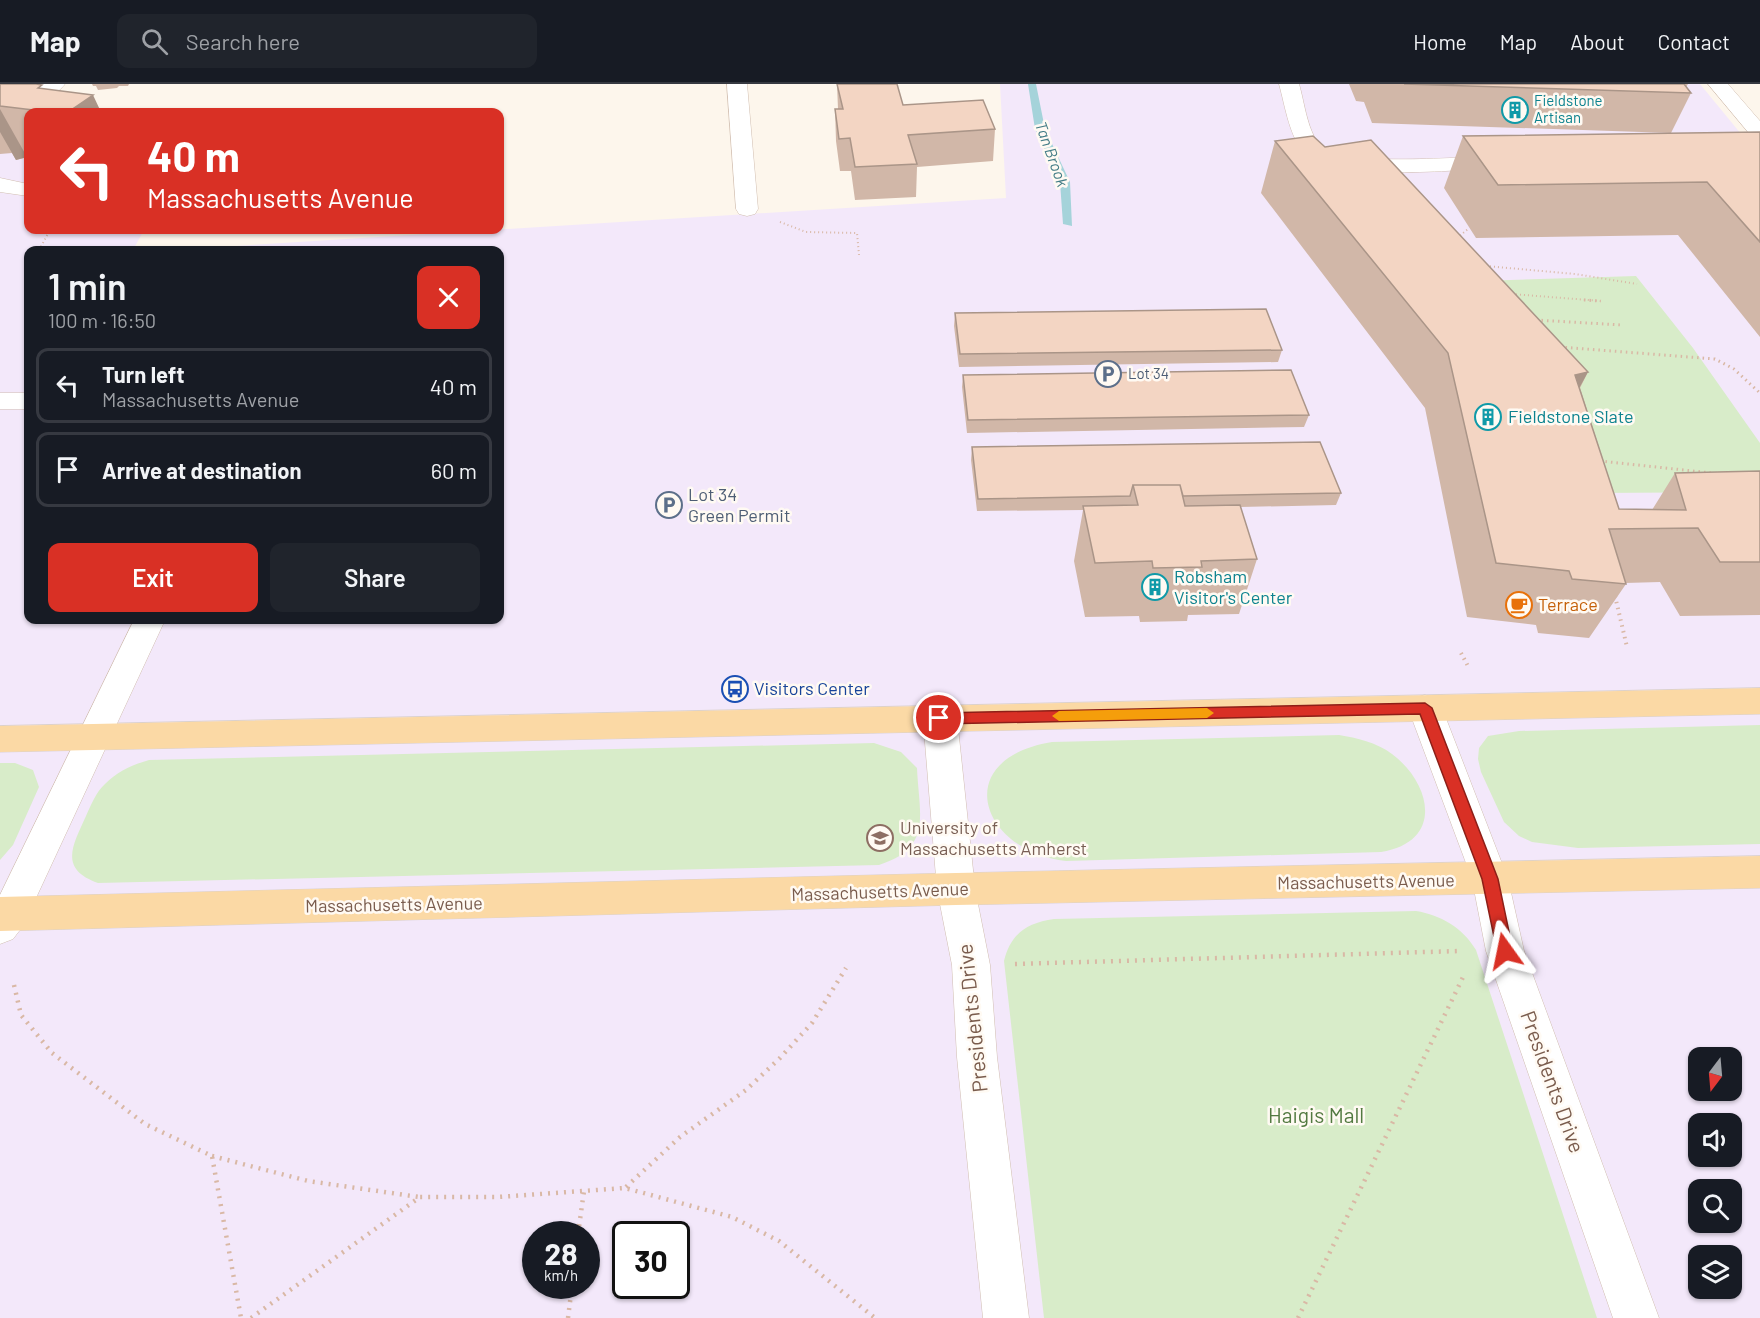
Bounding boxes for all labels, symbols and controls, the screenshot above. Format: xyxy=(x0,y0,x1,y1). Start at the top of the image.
search box xyxy=(117,14,537,68)
text: Map xyxy=(30,24,81,58)
icon: search xyxy=(138,25,171,58)
text: Search here xyxy=(186,28,300,54)
text: Home xyxy=(1413,29,1467,54)
text: Map xyxy=(1500,29,1537,54)
text: About xyxy=(1570,29,1625,54)
text: Contact xyxy=(1658,29,1730,54)
place label: Fieldstone Artisan xyxy=(1534,91,1603,126)
building icon: Fieldstone Artisan xyxy=(1500,95,1530,125)
water label: Tan Brook xyxy=(1032,119,1073,189)
text: 40 m xyxy=(147,130,240,180)
icon: left xyxy=(48,132,126,210)
text: Massachusetts Avenue xyxy=(147,181,414,213)
text: 1 min xyxy=(48,264,127,307)
button: close xyxy=(417,266,480,329)
text: 100 m · 16:50 xyxy=(48,308,156,332)
parking icon: Lot 34 xyxy=(1093,359,1123,389)
text: Turn left xyxy=(102,361,185,387)
place label: Lot 34 xyxy=(1128,364,1169,382)
icon: left xyxy=(51,369,84,402)
text: 40 m xyxy=(430,373,477,399)
text: Massachusetts Avenue xyxy=(102,387,299,411)
building icon: Fieldstone Slate xyxy=(1473,402,1503,432)
place label: Fieldstone Slate xyxy=(1508,405,1634,427)
icon: arrive xyxy=(51,453,84,486)
text: Arrive at destination xyxy=(102,457,301,483)
text: 60 m xyxy=(431,457,477,483)
place label: Lot 34 Green Permit xyxy=(688,483,791,526)
parking icon: Lot 34 Green Permit xyxy=(654,490,684,520)
button: Exit xyxy=(48,543,258,612)
button: Share xyxy=(270,543,480,612)
place label: Robsham Visitor's Center xyxy=(1174,565,1293,608)
building icon: Robsham Visitor's Center xyxy=(1140,572,1170,602)
cafe icon: Terrace xyxy=(1504,590,1534,620)
place label: Terrace xyxy=(1538,593,1598,615)
bus stop icon: Visitors Center xyxy=(720,674,750,704)
place label: Visitors Center xyxy=(754,677,870,699)
pin xyxy=(913,692,964,743)
icon: arrive xyxy=(922,701,955,734)
place label: University of Massachusetts Amherst xyxy=(900,816,1087,859)
school or university icon: University of Massachusetts Amherst xyxy=(865,823,895,853)
street label: Massachusetts Avenue xyxy=(1277,868,1455,894)
street label: Massachusetts Avenue xyxy=(791,877,969,905)
street label: Massachusetts Avenue xyxy=(305,891,483,917)
position arrow xyxy=(1473,919,1537,983)
street label: Presidents Drive xyxy=(951,943,992,1094)
street label: Presidents Drive xyxy=(1516,1007,1591,1156)
north arrow xyxy=(1688,1047,1742,1101)
map controls xyxy=(1688,1047,1742,1299)
park label: Haigis Mall xyxy=(1268,1102,1364,1127)
button: sound xyxy=(1688,1113,1742,1167)
button: search xyxy=(1688,1179,1742,1233)
speed limit sign: 30 xyxy=(612,1221,690,1299)
text: 28 xyxy=(544,1235,578,1271)
button: layers xyxy=(1688,1245,1742,1299)
text: km/h xyxy=(544,1266,578,1284)

